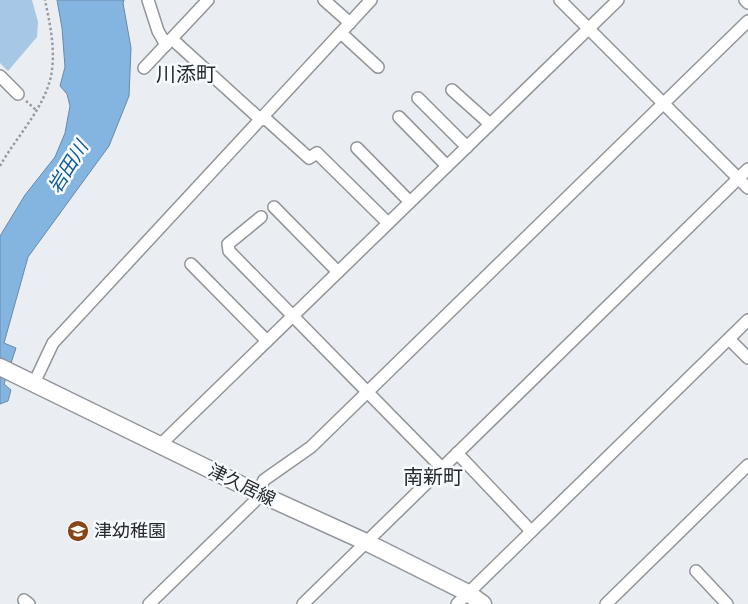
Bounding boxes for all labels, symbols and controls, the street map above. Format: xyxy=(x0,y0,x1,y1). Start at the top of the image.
district label: 川添町 xyxy=(156,62,216,86)
water label: 岩田川 xyxy=(43,135,94,197)
street label: 津久居線 xyxy=(205,459,279,511)
district label: 南新町 xyxy=(403,465,463,489)
school or university icon: 津幼稚園 xyxy=(66,519,90,543)
place label: 津幼稚園 xyxy=(94,520,166,542)

